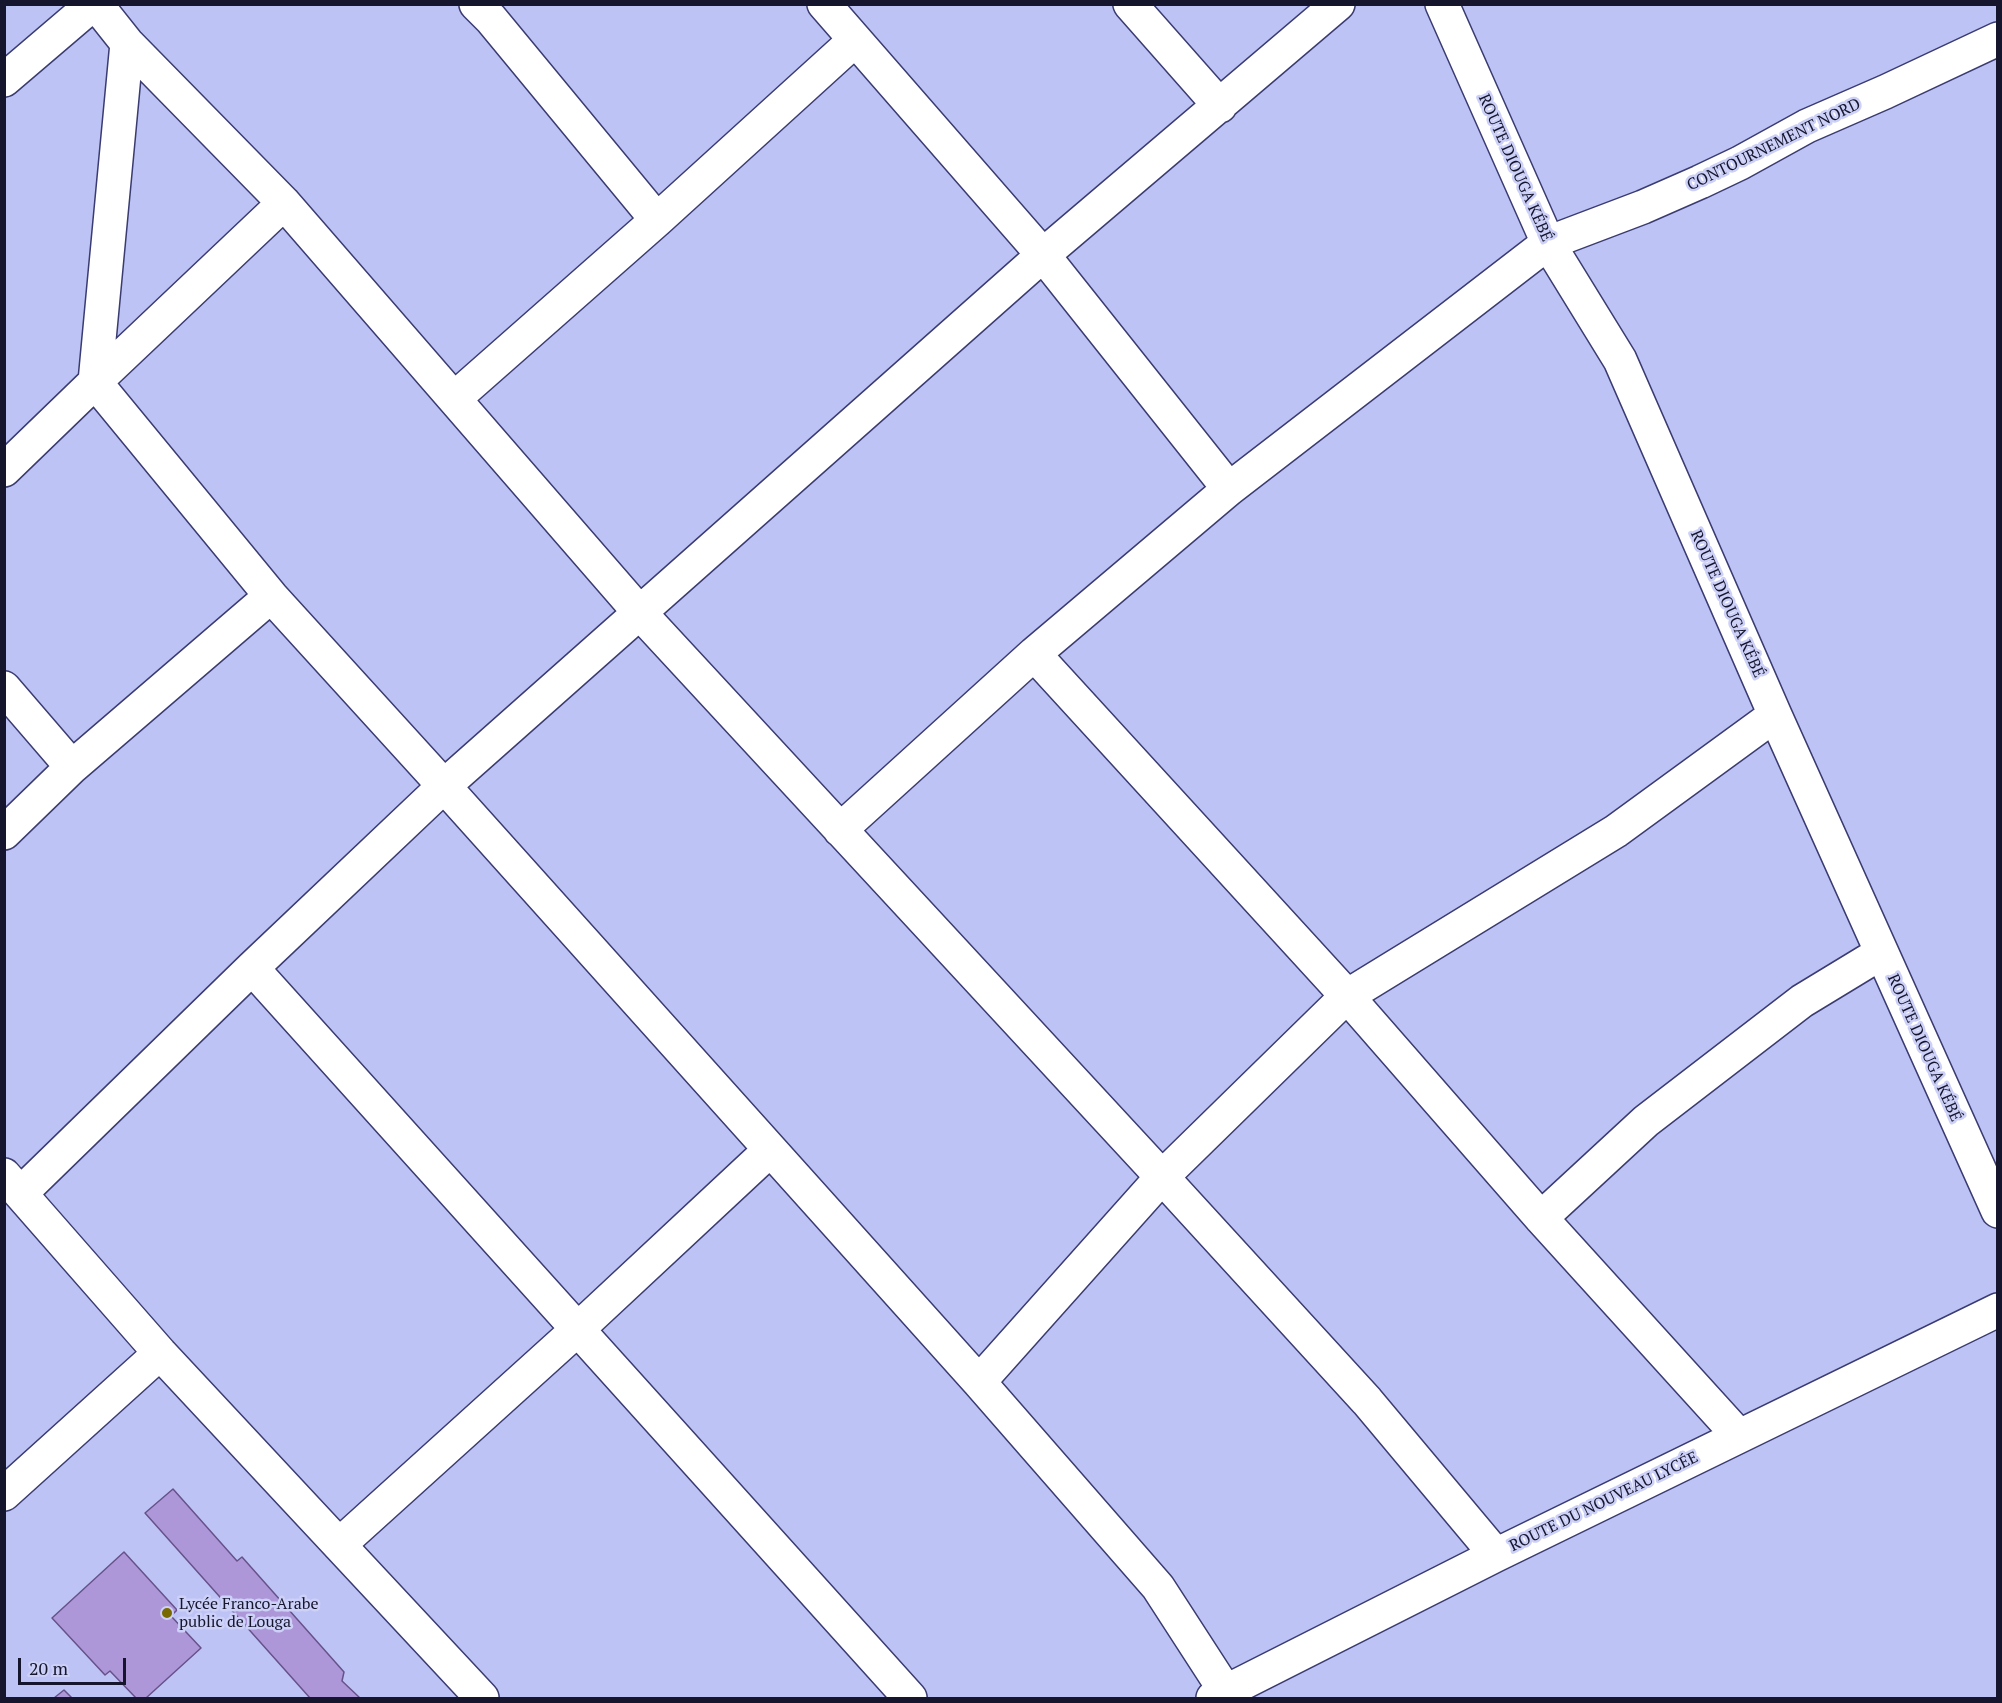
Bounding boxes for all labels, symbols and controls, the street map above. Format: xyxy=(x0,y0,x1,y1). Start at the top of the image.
street label: ROUTE DIOUGA KÉBÉ xyxy=(1474,91,1556,245)
street label: CONTOURNEMENT NORD xyxy=(1684,95,1864,195)
street label: ROUTE DIOUGA KÉBÉ xyxy=(1686,527,1768,681)
street label: ROUTE DIOUGA KÉBÉ xyxy=(1883,971,1965,1125)
street label: ROUTE DU NOUVEAU LYCÉE xyxy=(1507,1448,1701,1556)
place label: Lycée Franco-Arabe public de Louga xyxy=(179,1594,318,1632)
marker: Lycée Franco-Arabe public de Louga xyxy=(160,1606,174,1620)
scale bar xyxy=(21,1646,129,1684)
text: 20 m xyxy=(29,1656,68,1680)

